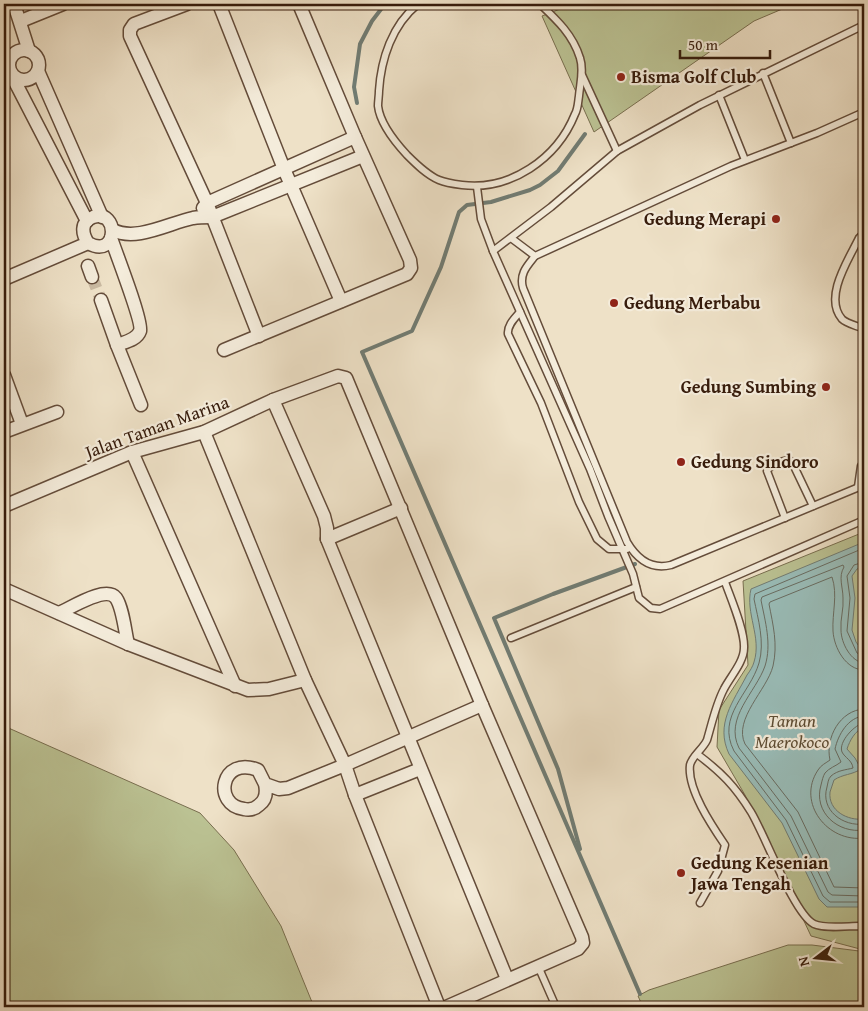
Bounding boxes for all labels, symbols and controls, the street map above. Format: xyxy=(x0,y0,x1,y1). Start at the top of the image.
scale bar xyxy=(680,28,770,60)
text: 50 m xyxy=(688,34,719,55)
place label: Bisma Golf Club xyxy=(631,63,756,90)
marker: Bisma Golf Club xyxy=(615,71,627,83)
place label: Gedung Merapi xyxy=(644,205,766,232)
marker: Gedung Merapi xyxy=(770,213,782,225)
place label: Gedung Merbabu xyxy=(624,289,761,316)
marker: Gedung Merbabu xyxy=(608,297,620,309)
place label: Gedung Sumbing xyxy=(681,373,817,400)
marker: Gedung Sumbing xyxy=(820,381,832,393)
street label: Jalan Taman Marina xyxy=(79,388,233,466)
place label: Gedung Sindoro xyxy=(691,448,819,475)
marker: Gedung Sindoro xyxy=(675,456,687,468)
park label: Taman Maerokoco xyxy=(755,707,829,755)
place label: Gedung Kesenian Jawa Tengah xyxy=(688,849,829,897)
marker: Gedung Kesenian Jawa Tengah xyxy=(675,867,687,879)
north arrow xyxy=(790,934,840,984)
text: N xyxy=(792,954,814,969)

